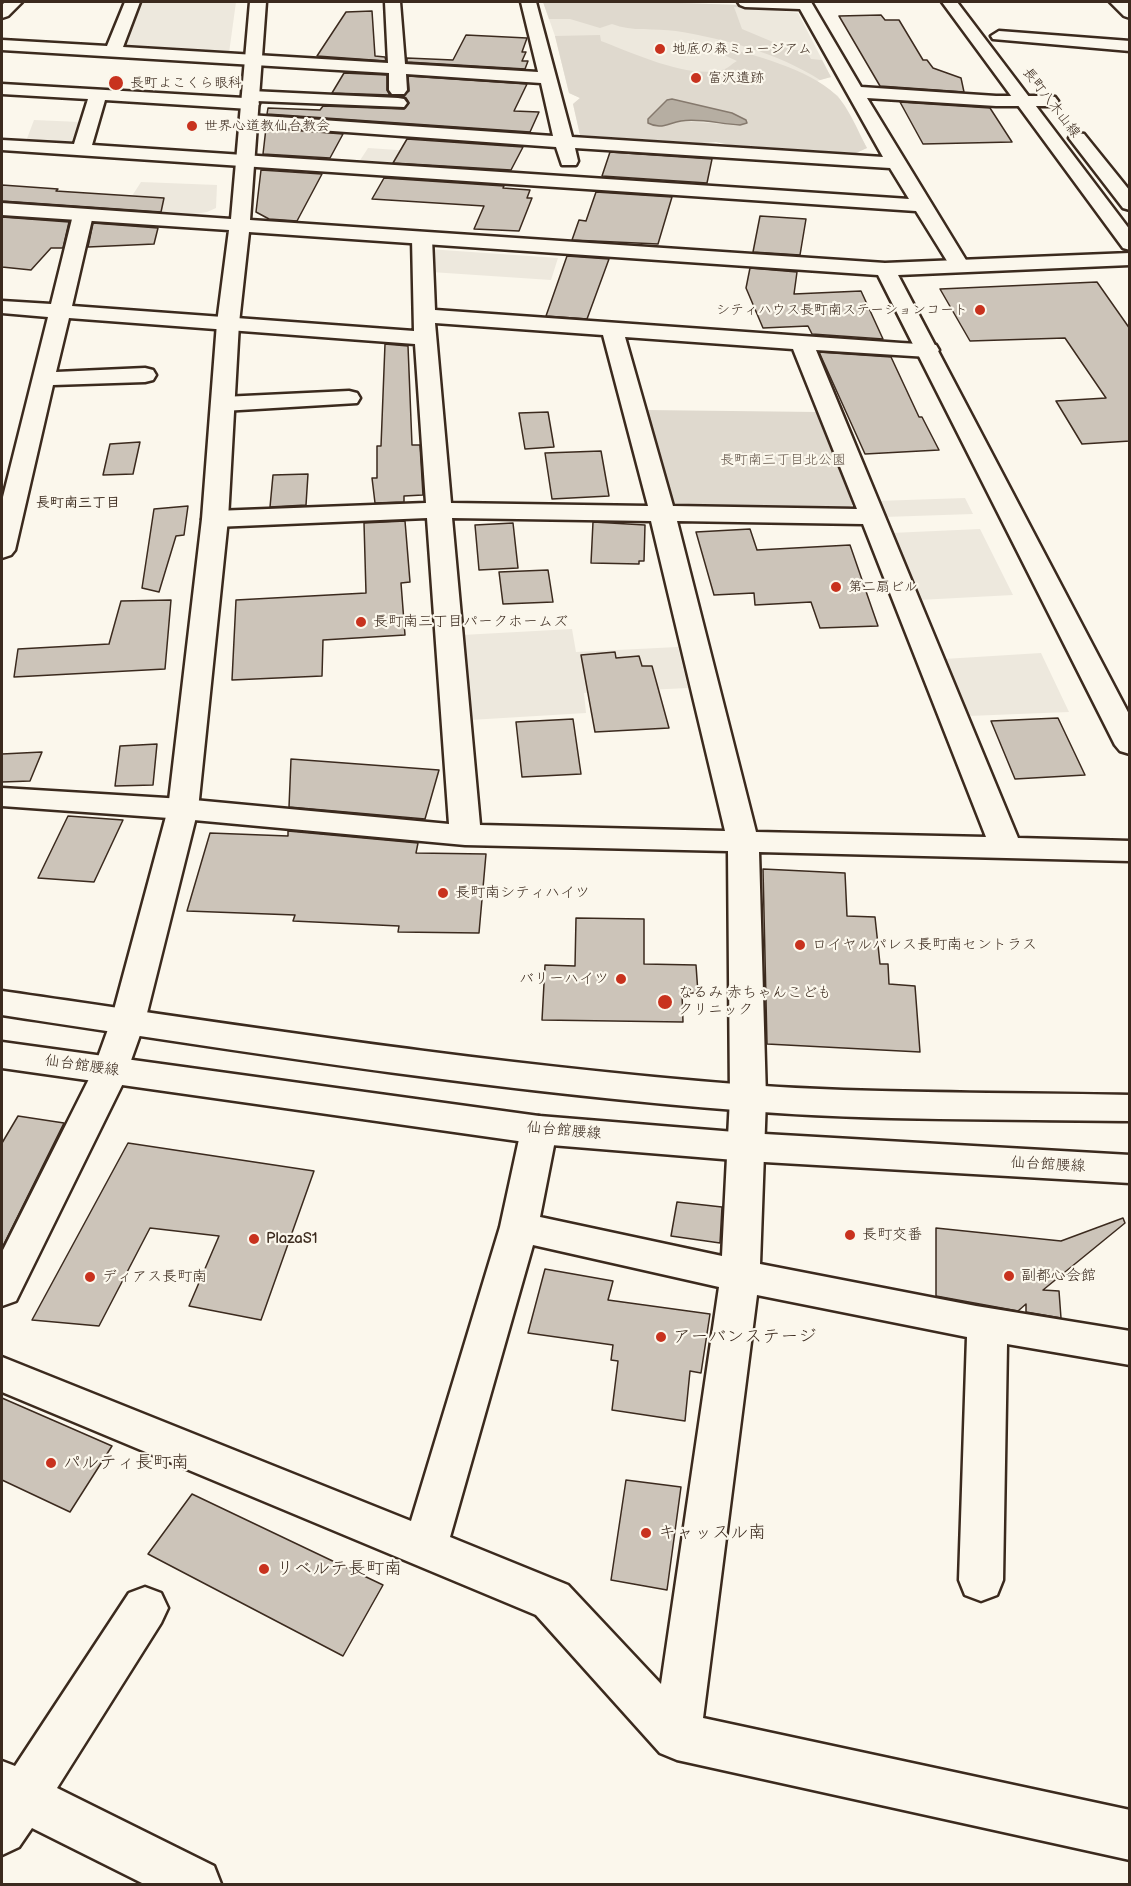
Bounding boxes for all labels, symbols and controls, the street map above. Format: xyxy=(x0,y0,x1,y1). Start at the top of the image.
place label: 地底の森ミュージアム xyxy=(672,41,812,57)
marker: 地底の森ミュージアム xyxy=(653,42,667,56)
street label: 長町八木山線 xyxy=(1019,65,1083,141)
place label: 富沢遺跡 xyxy=(708,70,764,86)
marker: 富沢遺跡 xyxy=(689,71,703,85)
marker: 長町よこくら眼科 xyxy=(107,74,125,92)
place label: 長町よこくら眼科 xyxy=(130,75,242,91)
place label: 世界心道教仙台教会 xyxy=(204,118,330,134)
marker: 世界心道教仙台教会 xyxy=(185,119,199,133)
place label: シティハウス長町南ステーションコート xyxy=(716,302,968,318)
marker: シティハウス長町南ステーションコート xyxy=(973,303,987,317)
park label: 長町南三丁目北公園 xyxy=(720,452,846,468)
district label: 長町南三丁目 xyxy=(36,495,120,511)
place label: 第二扇ビル xyxy=(848,579,918,595)
marker: 第二扇ビル xyxy=(829,580,843,594)
place label: 長町南三丁目パークホームズ xyxy=(373,613,568,631)
marker: 長町南三丁目パークホームズ xyxy=(354,615,368,629)
place label: 長町南シティハイツ xyxy=(455,884,590,902)
marker: 長町南シティハイツ xyxy=(436,886,450,900)
place label: ロイヤルパレス長町南セントラス xyxy=(812,936,1037,954)
marker: ロイヤルパレス長町南セントラス xyxy=(793,938,807,952)
place label: バリーハイツ xyxy=(519,970,609,988)
marker: バリーハイツ xyxy=(614,972,628,986)
place label: なるみ 赤ちゃんこども クリニック xyxy=(678,984,832,1019)
marker: なるみ 赤ちゃんこども クリニック xyxy=(656,993,674,1011)
street label: 仙台館腰線 xyxy=(44,1052,120,1080)
street label: 仙台館腰線 xyxy=(526,1119,602,1143)
street label: 仙台館腰線 xyxy=(1010,1154,1086,1176)
place label: 長町交番 xyxy=(862,1226,922,1244)
marker: 長町交番 xyxy=(843,1228,857,1242)
place label: PlazaS1 xyxy=(266,1230,318,1248)
marker: PlazaS1 xyxy=(247,1232,261,1246)
place label: 副都心会館 xyxy=(1021,1267,1096,1285)
place label: ディアス長町南 xyxy=(102,1268,207,1286)
marker: 副都心会館 xyxy=(1002,1269,1016,1283)
marker: ディアス長町南 xyxy=(83,1270,97,1284)
place label: アーバンステージ xyxy=(673,1326,816,1348)
marker: アーバンステージ xyxy=(654,1330,668,1344)
place label: パルティ長町南 xyxy=(63,1452,189,1474)
marker: パルティ長町南 xyxy=(44,1456,58,1470)
place label: キャッスル南 xyxy=(658,1522,766,1544)
marker: キャッスル南 xyxy=(639,1526,653,1540)
place label: リベルテ長町南 xyxy=(276,1558,402,1580)
marker: リベルテ長町南 xyxy=(257,1562,271,1576)

